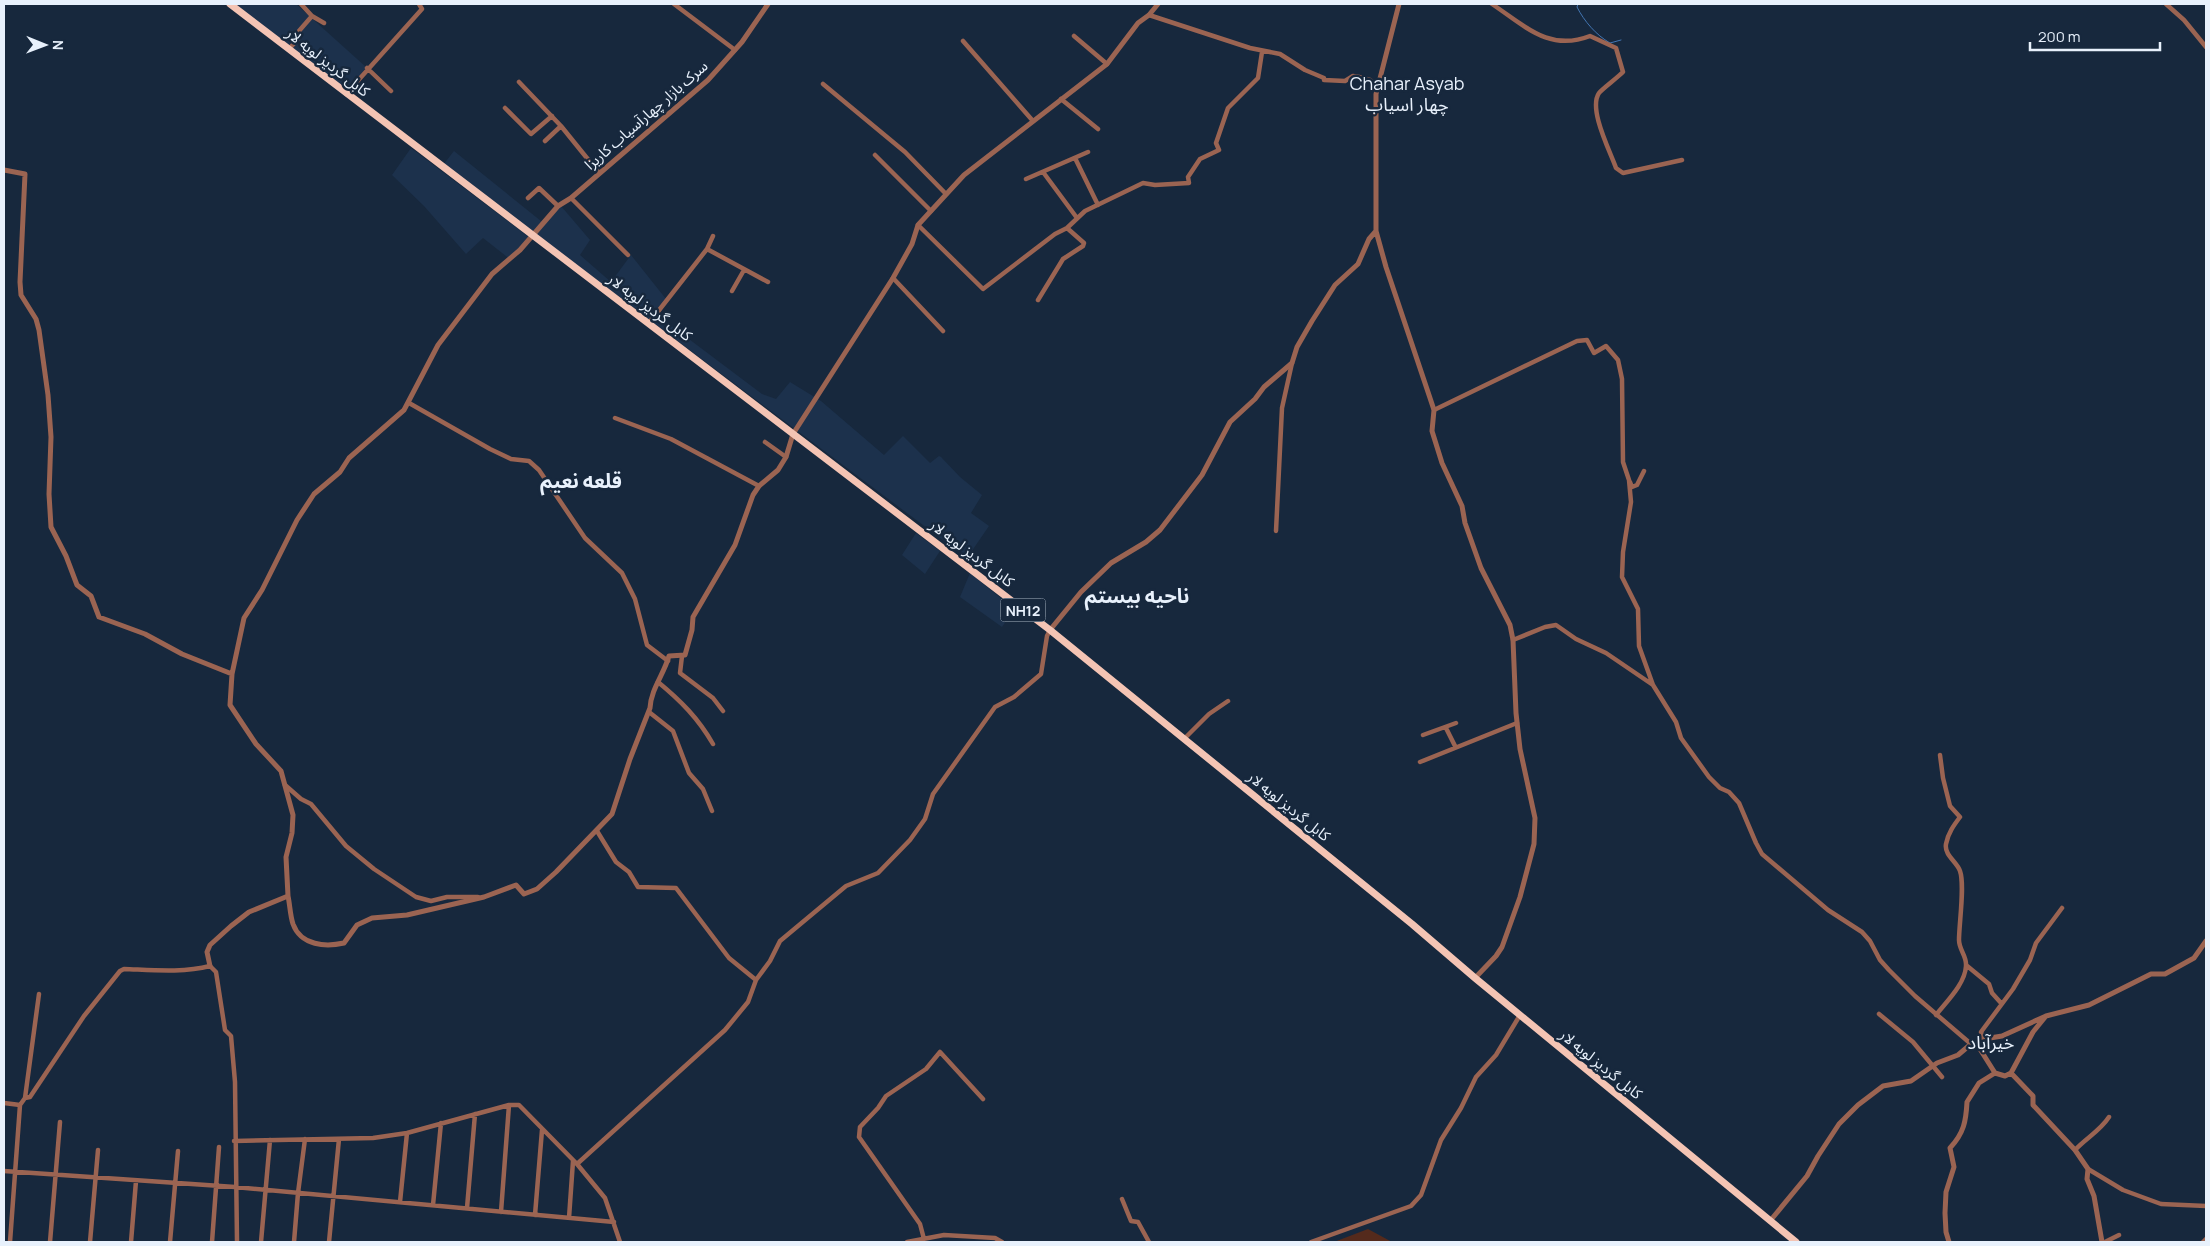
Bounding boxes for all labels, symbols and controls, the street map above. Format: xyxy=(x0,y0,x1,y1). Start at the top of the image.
north arrow xyxy=(20,20,70,70)
scale bar xyxy=(2030,20,2160,52)
street label: کابل گردیز لویه لار xyxy=(281,22,375,102)
text: 200 m xyxy=(2038,26,2081,47)
text: N xyxy=(49,40,68,50)
street label: سرک بازار چهارآسیاب کاریزا xyxy=(580,55,712,175)
district label: Chahar Asyab چهار اسیاب xyxy=(1350,71,1464,116)
street label: کابل گردیز لویه لار xyxy=(603,268,697,346)
district label: قلعه نعيم xyxy=(540,467,622,496)
street label: کابل گردیز لویه لار xyxy=(925,514,1019,592)
district label: ناحیه بیستم xyxy=(1085,582,1189,611)
road number: NH12 xyxy=(1000,598,1046,622)
street label: کابل گردیز لویه لار xyxy=(1242,765,1335,846)
street label: کابل گردیز لویه لار xyxy=(1554,1023,1647,1104)
district label: خیرآباد xyxy=(1968,1030,2014,1054)

